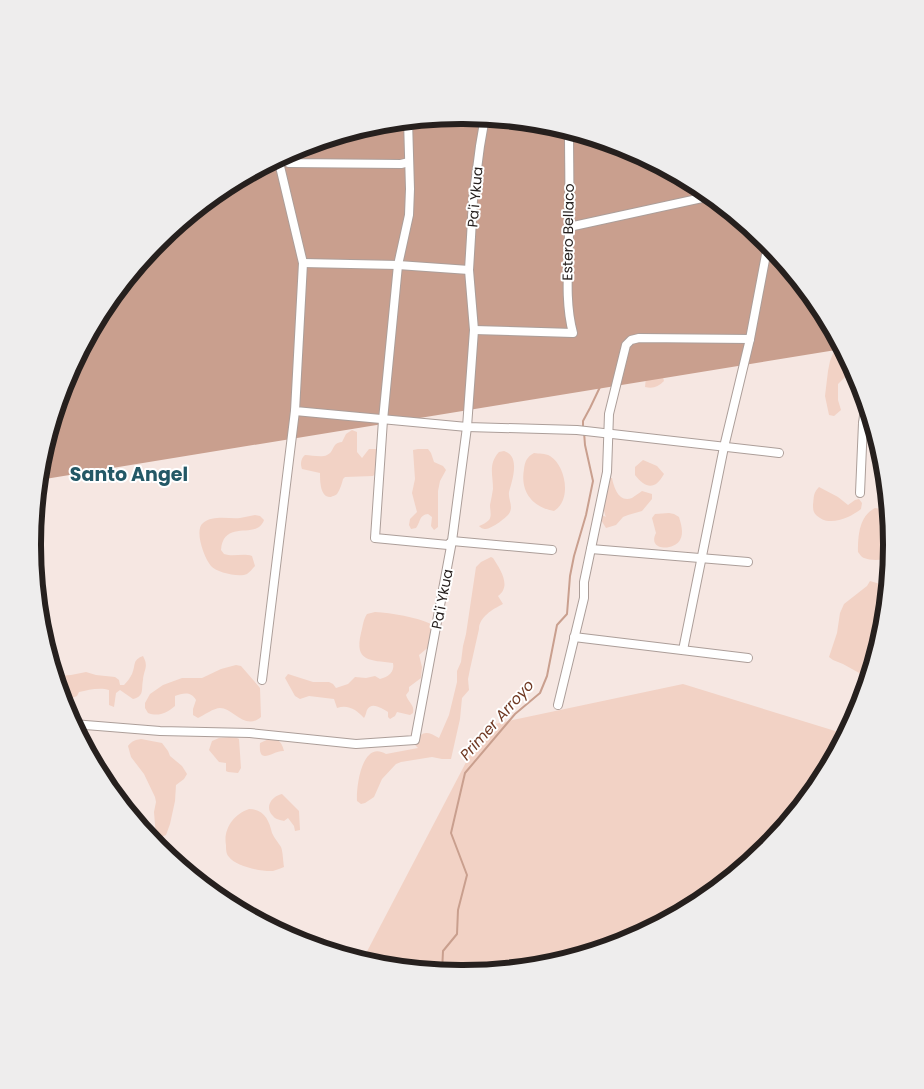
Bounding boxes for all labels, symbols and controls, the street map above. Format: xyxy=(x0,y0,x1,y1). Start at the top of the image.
street label: Pa'i Ykua xyxy=(462,166,488,228)
street label: Estero Bellaco xyxy=(557,183,579,281)
district label: Santo Angel xyxy=(70,461,188,488)
street label: Pa'i Ykua xyxy=(426,567,458,631)
water label: Primer Arroyo xyxy=(455,675,538,764)

